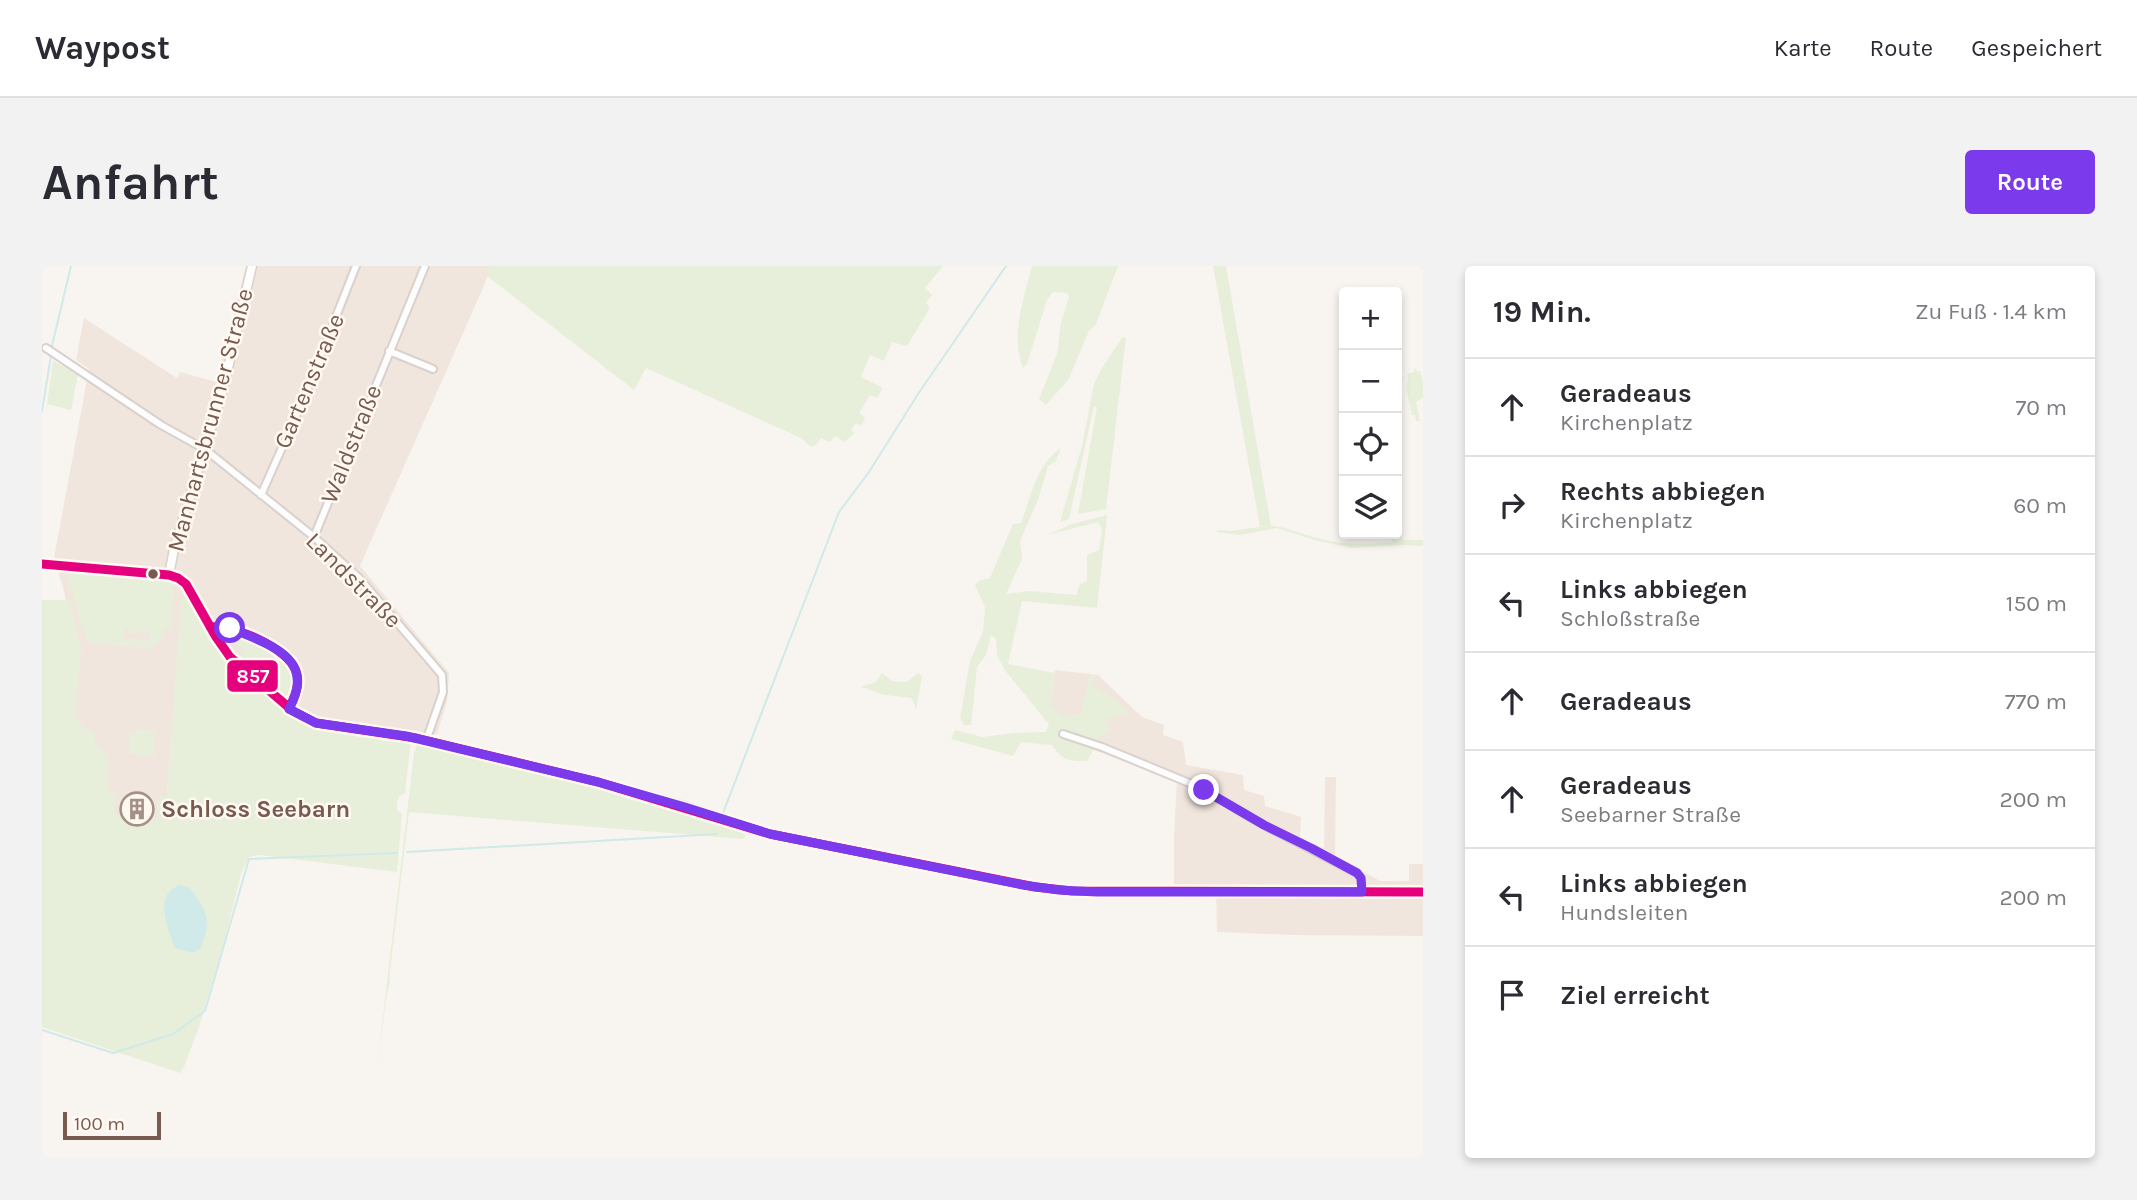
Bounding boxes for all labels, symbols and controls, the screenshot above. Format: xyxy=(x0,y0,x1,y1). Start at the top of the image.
text: Waypost xyxy=(35,29,170,67)
text: Karte xyxy=(1774,34,1832,62)
text: Route xyxy=(1870,34,1933,62)
text: Gespeichert xyxy=(1971,34,2102,62)
button: Route xyxy=(1965,150,2095,214)
text: Anfahrt xyxy=(42,154,219,211)
street label: Manhartsbrunner Straße xyxy=(161,285,259,555)
map controls xyxy=(1339,287,1402,539)
button: + xyxy=(1339,287,1402,350)
text: 19 Min. xyxy=(1493,294,1591,330)
text: Zu Fuß · 1.4 km xyxy=(1915,298,2067,325)
street label: Gartenstraße xyxy=(268,309,350,453)
button: − xyxy=(1339,350,1402,413)
text: Geradeaus xyxy=(1560,378,1692,409)
street label: Waldstraße xyxy=(315,381,387,507)
icon: ahead xyxy=(1493,388,1531,426)
text: 70 m xyxy=(2016,394,2067,421)
text: Kirchenplatz xyxy=(1560,409,1693,436)
button: locate xyxy=(1339,413,1402,476)
button: layers xyxy=(1339,476,1402,539)
text: Rechts abbiegen xyxy=(1560,476,1766,507)
icon: right xyxy=(1493,486,1531,524)
text: 60 m xyxy=(2013,492,2067,519)
text: Kirchenplatz xyxy=(1560,507,1693,534)
street label: Landstraße xyxy=(300,526,408,634)
unlabelled marker xyxy=(146,567,160,581)
text: Links abbiegen xyxy=(1560,574,1748,605)
icon: left xyxy=(1493,584,1531,622)
text: 150 m xyxy=(2006,590,2067,617)
text: Schloßstraße xyxy=(1560,605,1700,632)
route start xyxy=(214,612,245,643)
line badge: 857 xyxy=(226,659,279,693)
text: 857 xyxy=(237,666,270,688)
icon: ahead xyxy=(1493,682,1531,720)
text: Geradeaus xyxy=(1560,686,1692,717)
text: 770 m xyxy=(2005,688,2067,715)
text: Geradeaus xyxy=(1560,770,1692,801)
route end xyxy=(1188,774,1219,805)
icon: ahead xyxy=(1493,780,1531,818)
text: 200 m xyxy=(1999,786,2067,813)
building icon: Schloss Seebarn xyxy=(118,790,156,828)
place label: Schloss Seebarn xyxy=(161,795,350,823)
text: Seebarner Straße xyxy=(1560,801,1741,828)
text: Links abbiegen xyxy=(1560,868,1748,899)
icon: left xyxy=(1493,878,1531,916)
text: 200 m xyxy=(1999,884,2067,911)
text: Hundsleiten xyxy=(1560,899,1688,926)
icon: arrive xyxy=(1493,976,1531,1014)
text: Ziel erreicht xyxy=(1560,980,1710,1011)
scale bar xyxy=(63,1109,161,1141)
text: 100 m xyxy=(74,1113,125,1135)

